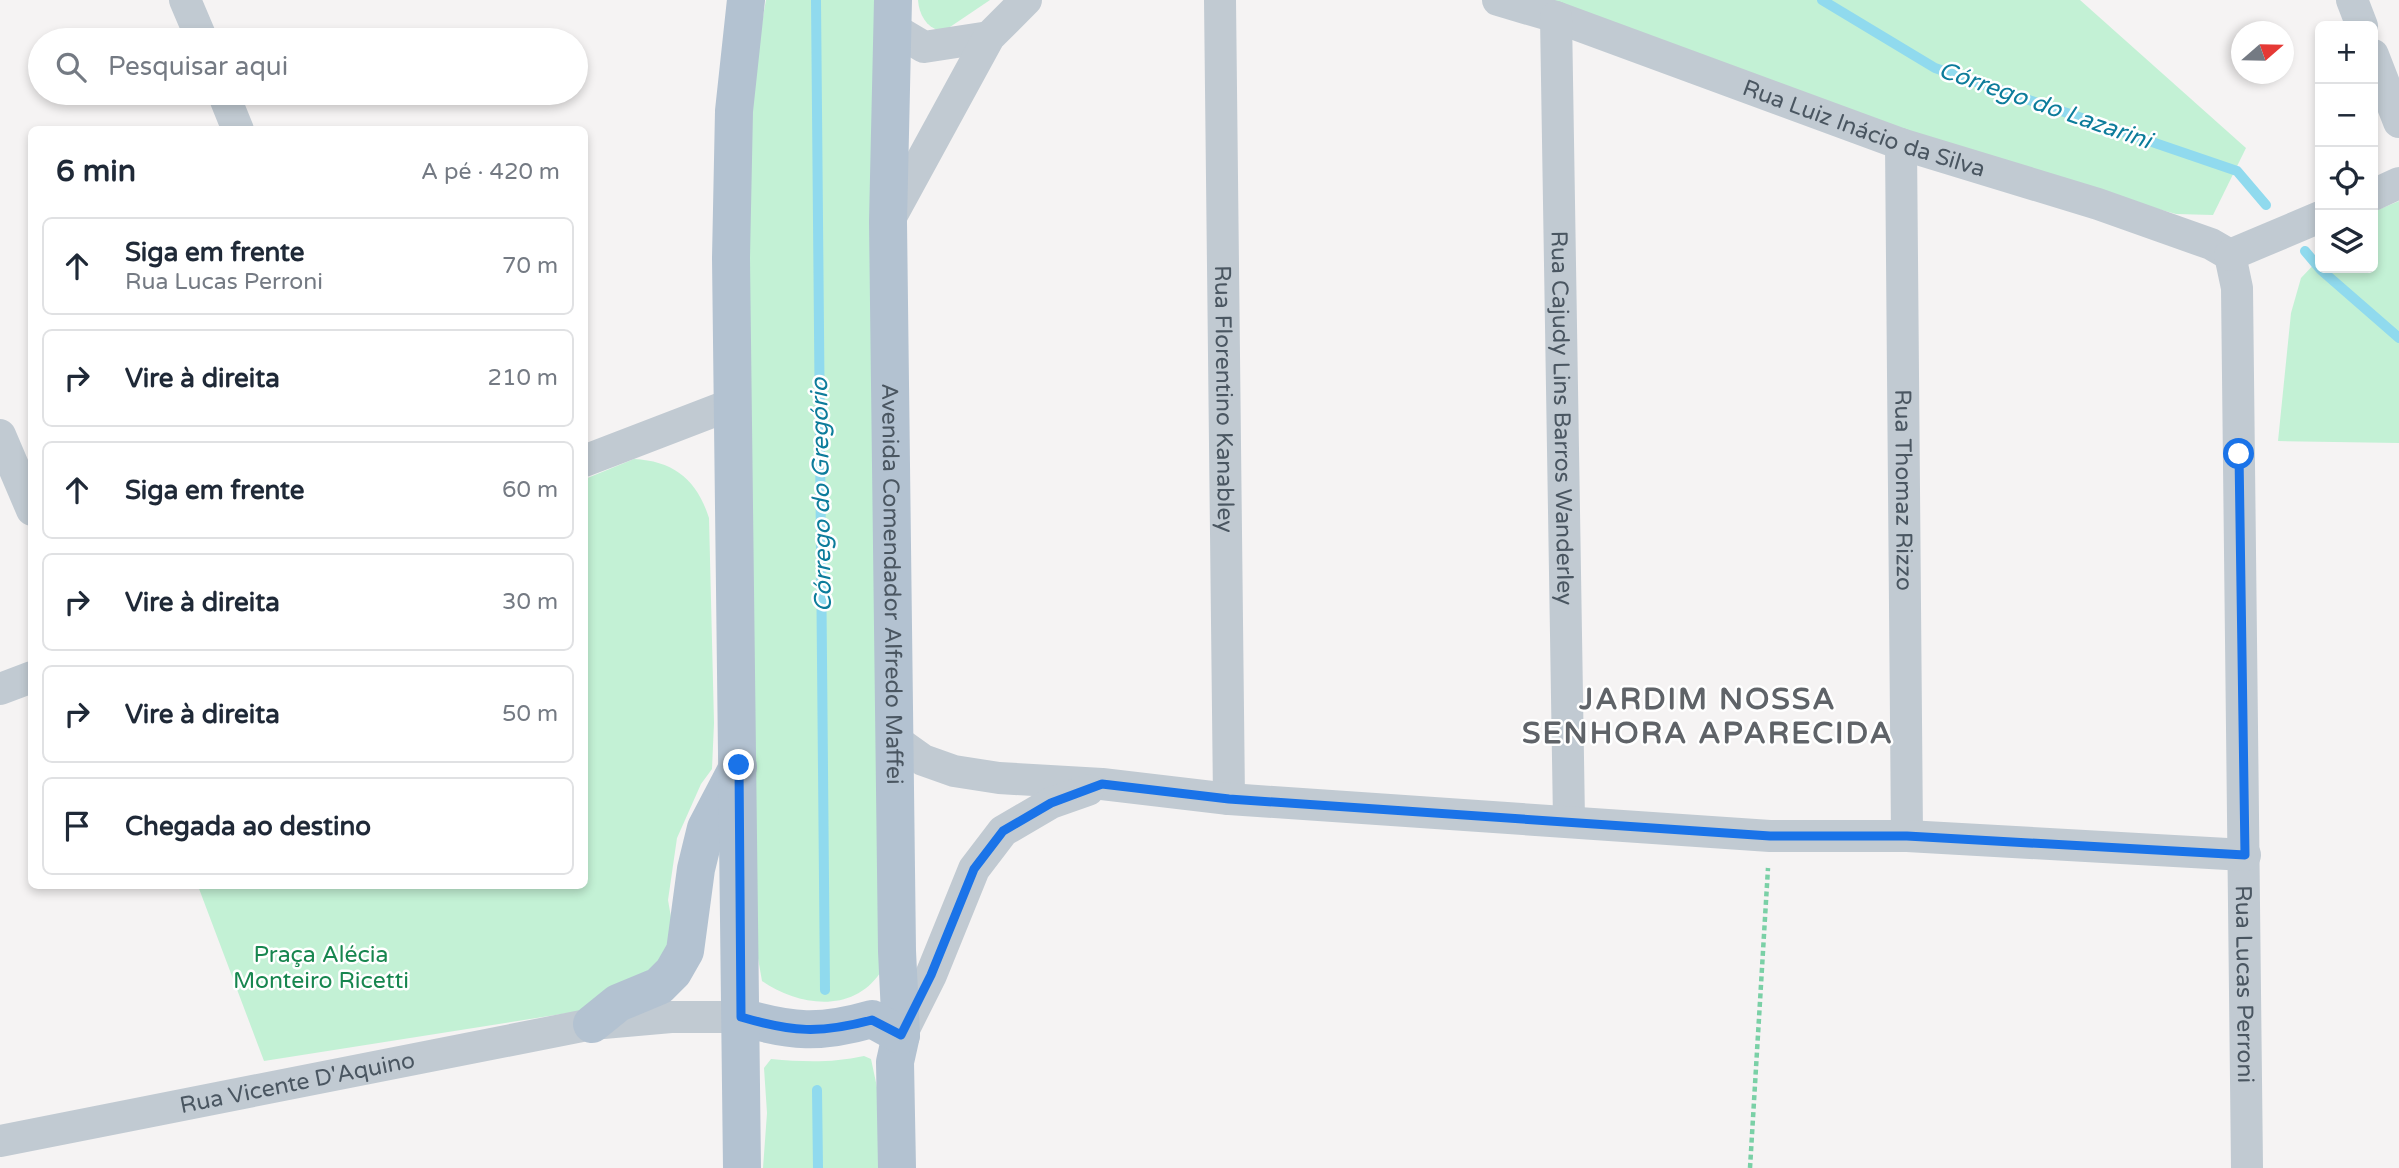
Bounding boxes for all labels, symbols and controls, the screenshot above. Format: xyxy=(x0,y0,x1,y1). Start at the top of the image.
north arrow xyxy=(2231,21,2294,84)
map controls xyxy=(2315,21,2378,273)
button: + xyxy=(2315,21,2378,84)
search box xyxy=(28,28,588,105)
icon: search xyxy=(52,48,90,86)
text: Pesquisar aqui xyxy=(108,51,288,82)
water label: Córrego do Lazarini xyxy=(1935,55,2158,156)
street label: Rua Luiz Inácio da Silva xyxy=(1739,74,1988,184)
button: − xyxy=(2315,84,2378,147)
button: locate xyxy=(2315,147,2378,210)
text: 6 min xyxy=(56,153,136,190)
text: A pé · 420 m xyxy=(421,158,560,186)
button: layers xyxy=(2315,210,2378,273)
street label: Rua Cajudy Lins Barros Wanderley xyxy=(1544,230,1579,606)
text: Siga em frente xyxy=(125,237,305,268)
icon: ahead xyxy=(58,247,96,285)
text: 70 m xyxy=(502,252,558,280)
street label: Rua Florentino Kanabley xyxy=(1208,265,1239,533)
text: Rua Lucas Perroni xyxy=(125,268,323,296)
icon: right xyxy=(58,359,96,397)
text: Vire à direita xyxy=(125,363,280,394)
text: 210 m xyxy=(488,364,558,392)
water label: Córrego do Gregório xyxy=(805,376,838,612)
street label: Avenida Comendador Alfredo Maffei xyxy=(875,383,908,785)
street label: Rua Thomaz Rizzo xyxy=(1888,389,1918,591)
route start xyxy=(2223,438,2254,469)
icon: ahead xyxy=(58,471,96,509)
text: Siga em frente xyxy=(125,475,305,506)
text: 60 m xyxy=(502,476,558,504)
icon: right xyxy=(58,583,96,621)
text: Vire à direita xyxy=(125,587,280,618)
text: 30 m xyxy=(502,588,558,616)
district label: JARDIM NOSSA SENHORA APARECIDA xyxy=(1522,681,1894,752)
icon: right xyxy=(58,695,96,733)
text: Vire à direita xyxy=(125,699,280,730)
text: 50 m xyxy=(502,700,558,728)
route end xyxy=(723,749,754,780)
icon: arrive xyxy=(58,807,96,845)
text: Chegada ao destino xyxy=(125,811,371,842)
street label: Rua Lucas Perroni xyxy=(2229,885,2259,1083)
park label: Praça Alécia Monteiro Ricetti xyxy=(233,941,409,995)
street label: Rua Vicente D'Aquino xyxy=(178,1046,417,1120)

